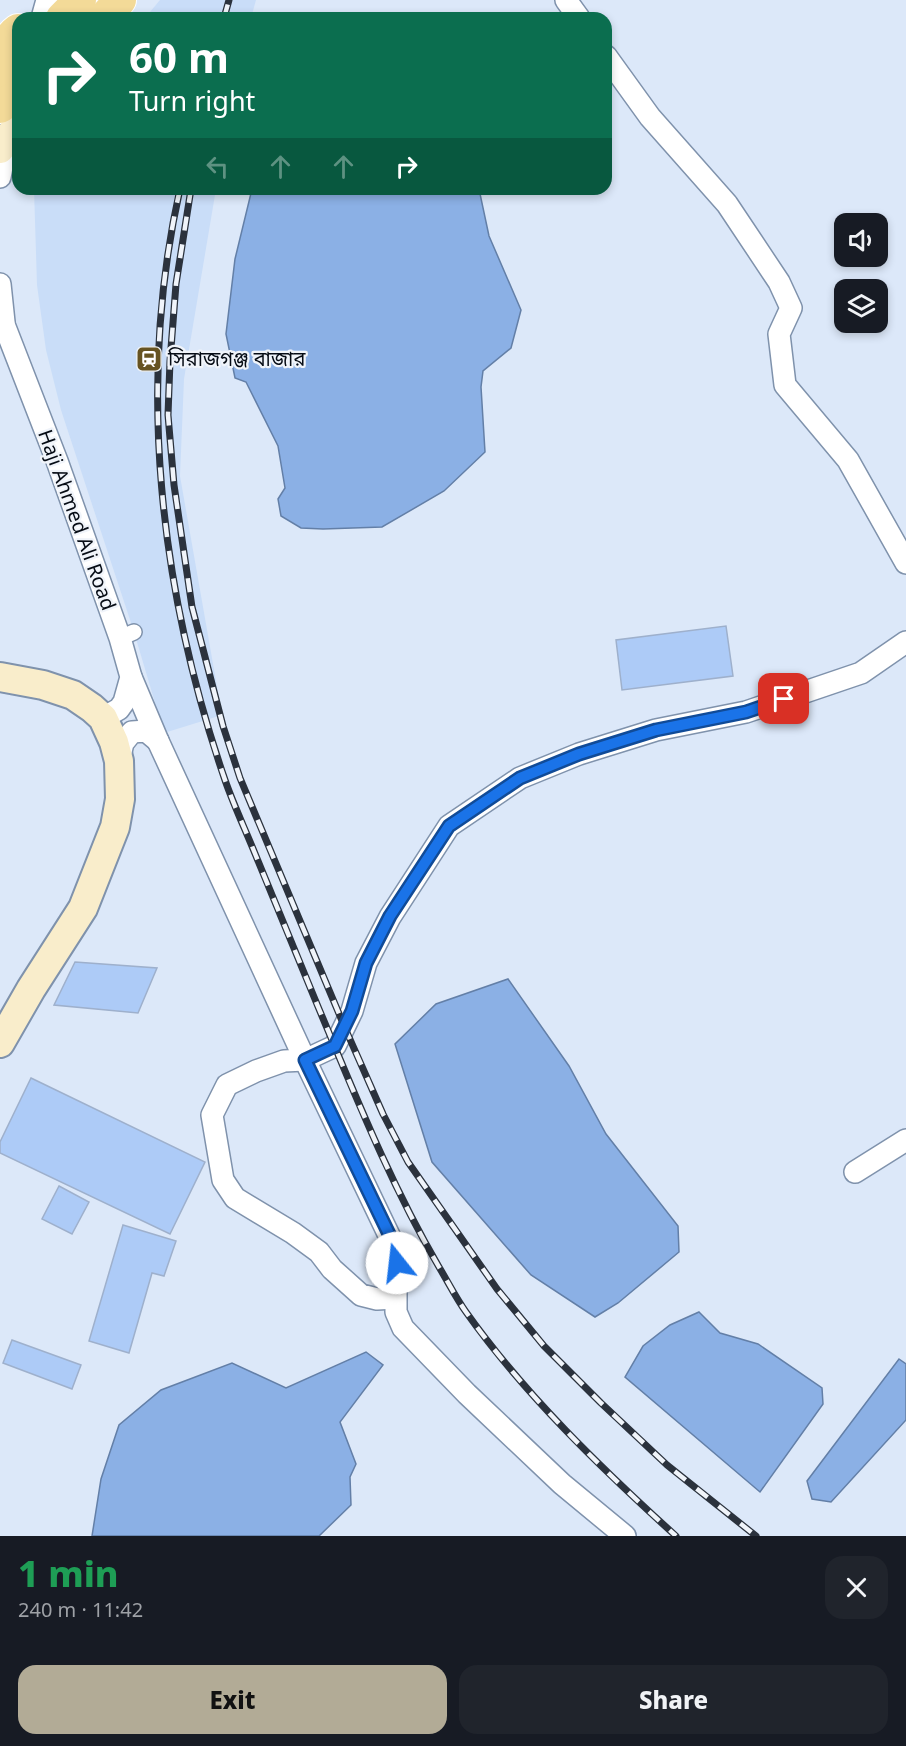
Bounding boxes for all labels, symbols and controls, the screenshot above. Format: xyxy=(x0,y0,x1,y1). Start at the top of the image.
text: 60 m xyxy=(129,28,229,85)
icon: right xyxy=(30,36,108,114)
text: Turn right xyxy=(129,82,255,119)
icon: left xyxy=(201,150,234,183)
icon: ahead xyxy=(264,150,297,183)
icon: ahead xyxy=(327,150,360,183)
icon: right xyxy=(390,150,423,183)
map controls xyxy=(834,213,888,333)
button: sound xyxy=(834,213,888,267)
button: layers xyxy=(834,279,888,333)
station icon: সিরাজগঞ্জ বাজার xyxy=(134,344,164,374)
place label: সিরাজগঞ্জ বাজার xyxy=(167,345,306,372)
street label: Haji Ahmed Ali Road xyxy=(32,426,123,614)
pin xyxy=(758,673,809,724)
icon: arrive xyxy=(767,682,800,715)
position arrow xyxy=(365,1231,429,1295)
text: 1 min xyxy=(18,1549,119,1598)
button: close xyxy=(825,1556,888,1619)
text: 240 m · 11:42 xyxy=(18,1596,143,1623)
button: Exit xyxy=(18,1665,447,1734)
button: Share xyxy=(459,1665,888,1734)

